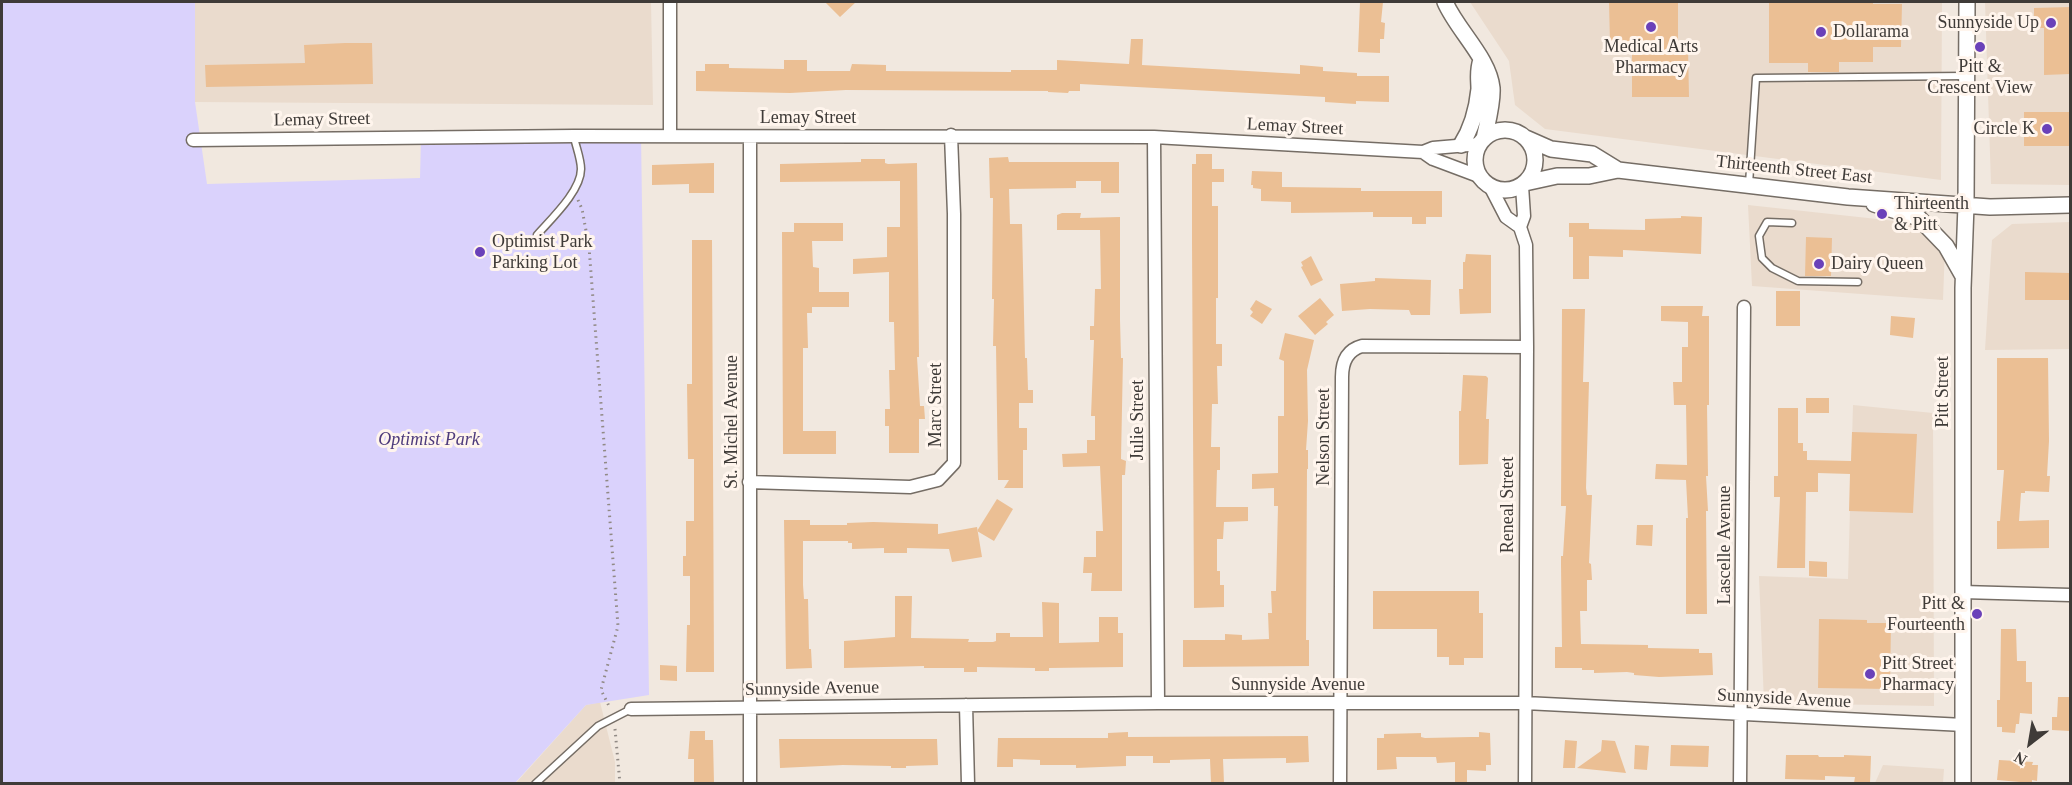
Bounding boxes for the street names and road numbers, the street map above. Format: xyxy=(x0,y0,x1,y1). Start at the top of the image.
street label: Lemay Street xyxy=(760,107,856,129)
street label: Lemay Street xyxy=(274,108,370,132)
street label: Lemay Street xyxy=(1246,114,1344,140)
street label: Thirteenth Street East xyxy=(1715,151,1873,189)
street label: St. Michel Avenue xyxy=(721,355,743,489)
street label: Pitt Street xyxy=(1932,356,1954,428)
street label: Marc Street xyxy=(925,363,947,447)
street label: Julie Street xyxy=(1127,380,1149,460)
street label: Nelson Street xyxy=(1313,388,1335,486)
street label: Reneal Street xyxy=(1497,457,1519,553)
street label: Lascelle Avenue xyxy=(1714,485,1736,605)
street label: Sunnyside Avenue xyxy=(1231,674,1365,696)
street label: Sunnyside Avenue xyxy=(745,677,879,701)
street label: Sunnyside Avenue xyxy=(1716,685,1852,713)

